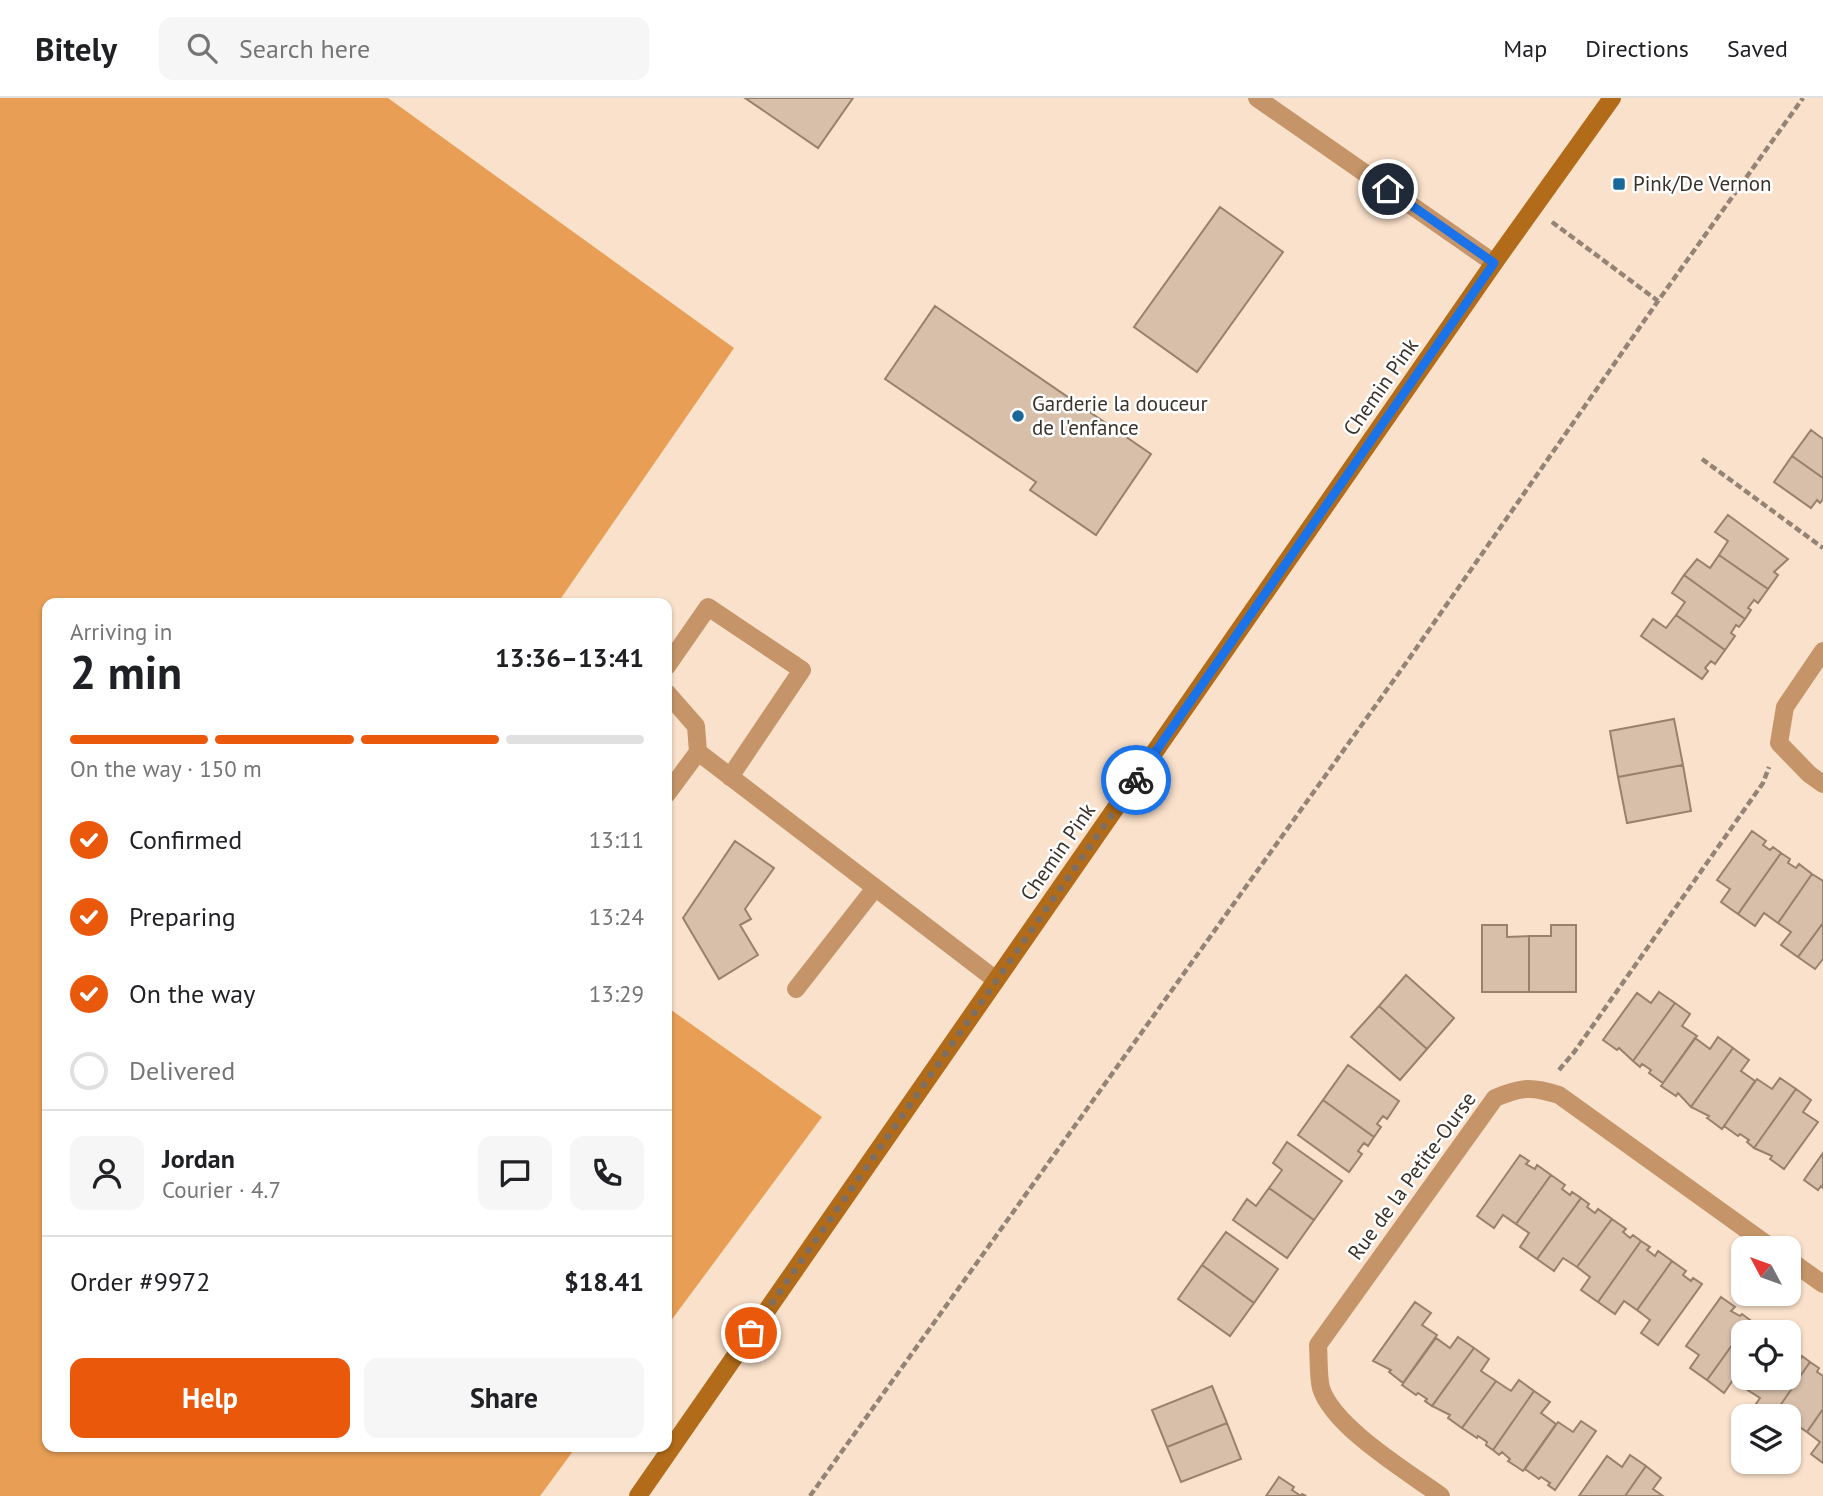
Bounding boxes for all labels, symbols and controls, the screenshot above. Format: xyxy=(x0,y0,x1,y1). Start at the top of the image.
search box xyxy=(159,17,649,80)
text: Bitely xyxy=(35,27,117,70)
icon: search xyxy=(183,29,221,67)
text: Search here xyxy=(239,32,370,65)
text: Map xyxy=(1503,33,1547,64)
text: Directions xyxy=(1585,33,1689,64)
text: Saved xyxy=(1727,33,1788,64)
pin xyxy=(1358,159,1418,219)
icon: home xyxy=(1369,170,1407,208)
place label: Pink/De Vernon xyxy=(1633,170,1771,197)
marker: Pink/De Vernon xyxy=(1611,176,1627,192)
street label: Chemin Pink xyxy=(1337,333,1424,441)
place label: Garderie la douceur de l'enfance xyxy=(1032,390,1208,441)
marker: Garderie la douceur de l'enfance xyxy=(1010,408,1026,424)
text: Arriving in xyxy=(70,617,172,646)
text: 13:36–13:41 xyxy=(495,641,644,674)
text: 2 min xyxy=(70,642,182,702)
courier xyxy=(1101,745,1171,815)
text: On the way · 150 m xyxy=(70,754,262,783)
icon: bike xyxy=(1117,761,1155,799)
street label: Chemin Pink xyxy=(1014,798,1101,906)
icon: check xyxy=(70,821,108,859)
text: Confirmed xyxy=(129,823,242,856)
text: 13:11 xyxy=(589,825,644,854)
icon: check xyxy=(70,898,108,936)
text: Preparing xyxy=(129,900,236,933)
text: 13:24 xyxy=(589,902,644,931)
icon: check xyxy=(70,975,108,1013)
text: On the way xyxy=(129,977,255,1010)
text: 13:29 xyxy=(589,979,644,1008)
text: Delivered xyxy=(129,1054,235,1087)
street label: Rue de la Petite-Ourse xyxy=(1341,1086,1482,1265)
button: person xyxy=(70,1136,144,1210)
button: chat xyxy=(478,1136,552,1210)
button: phone xyxy=(570,1136,644,1210)
text: Jordan xyxy=(162,1142,235,1175)
text: Courier · 4.7 xyxy=(162,1175,281,1204)
north arrow xyxy=(1731,1236,1801,1306)
map controls xyxy=(1731,1236,1801,1474)
text: Order #9972 xyxy=(70,1265,210,1298)
text: $18.41 xyxy=(564,1265,644,1298)
pin xyxy=(721,1303,781,1363)
icon: bag xyxy=(732,1314,770,1352)
button: locate xyxy=(1731,1320,1801,1390)
button: Help xyxy=(70,1358,350,1438)
button: Share xyxy=(364,1358,644,1438)
button: layers xyxy=(1731,1404,1801,1474)

